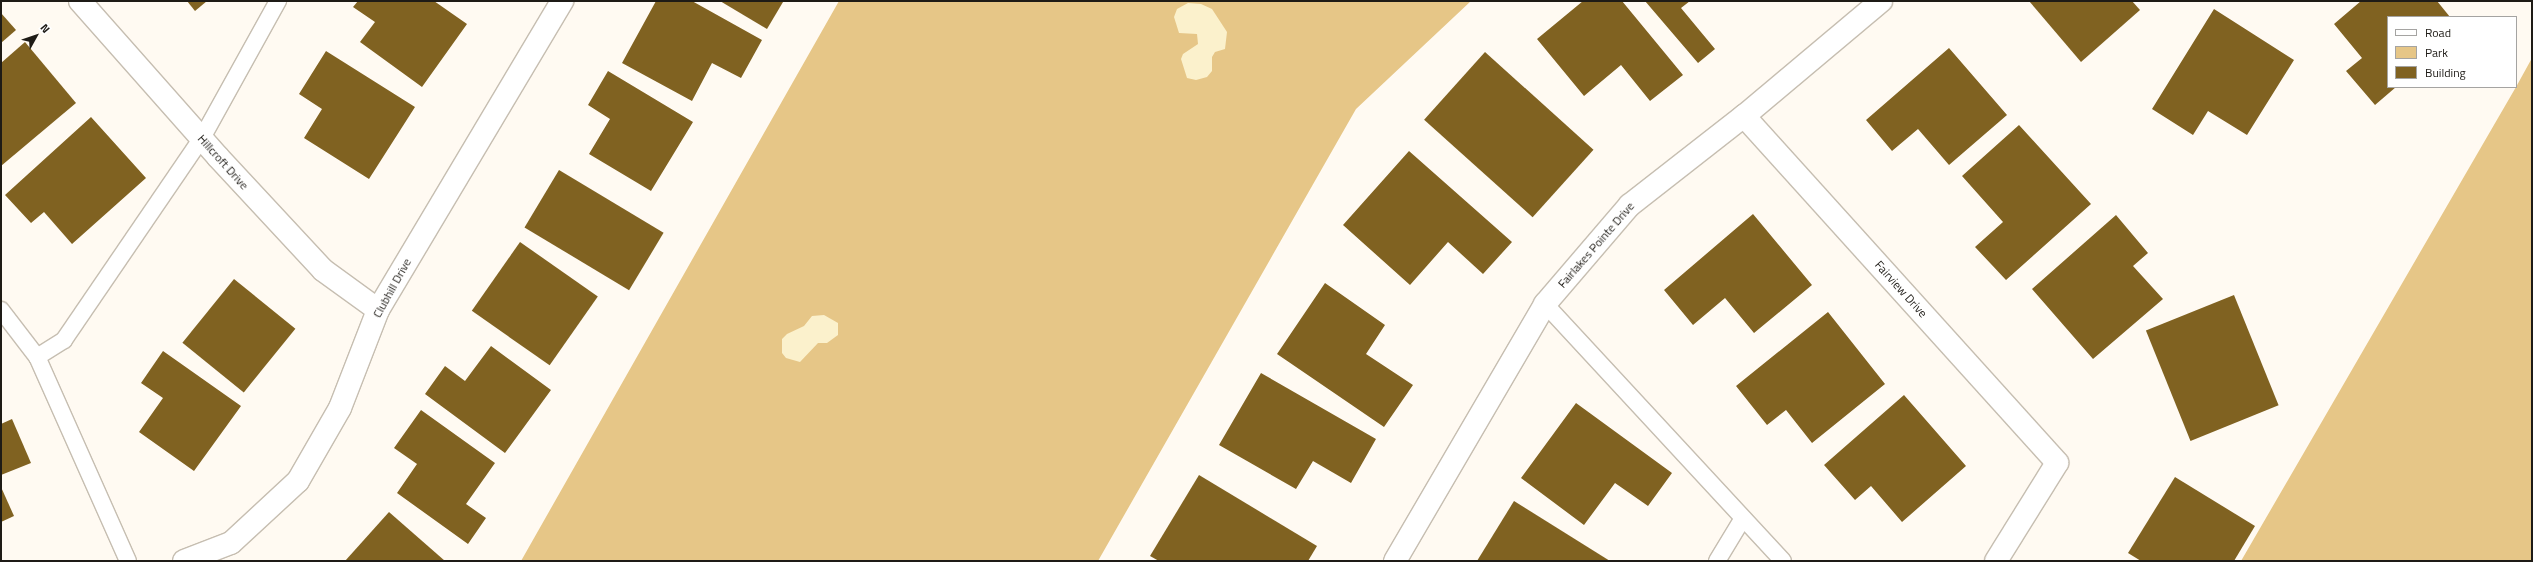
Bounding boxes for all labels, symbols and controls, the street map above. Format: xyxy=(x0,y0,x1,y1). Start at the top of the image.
north arrow xyxy=(16,16,56,56)
legend xyxy=(2387,16,2517,88)
text: N xyxy=(37,20,54,36)
text: Road xyxy=(2425,23,2451,42)
text: Park xyxy=(2425,43,2448,62)
text: Building xyxy=(2425,63,2466,82)
street label: Hillcroft Drive xyxy=(195,132,251,192)
street label: Fairlakes Pointe Drive xyxy=(1555,199,1637,291)
street label: Clubhill Drive xyxy=(370,256,414,320)
street label: Fairview Drive xyxy=(1872,258,1930,320)

